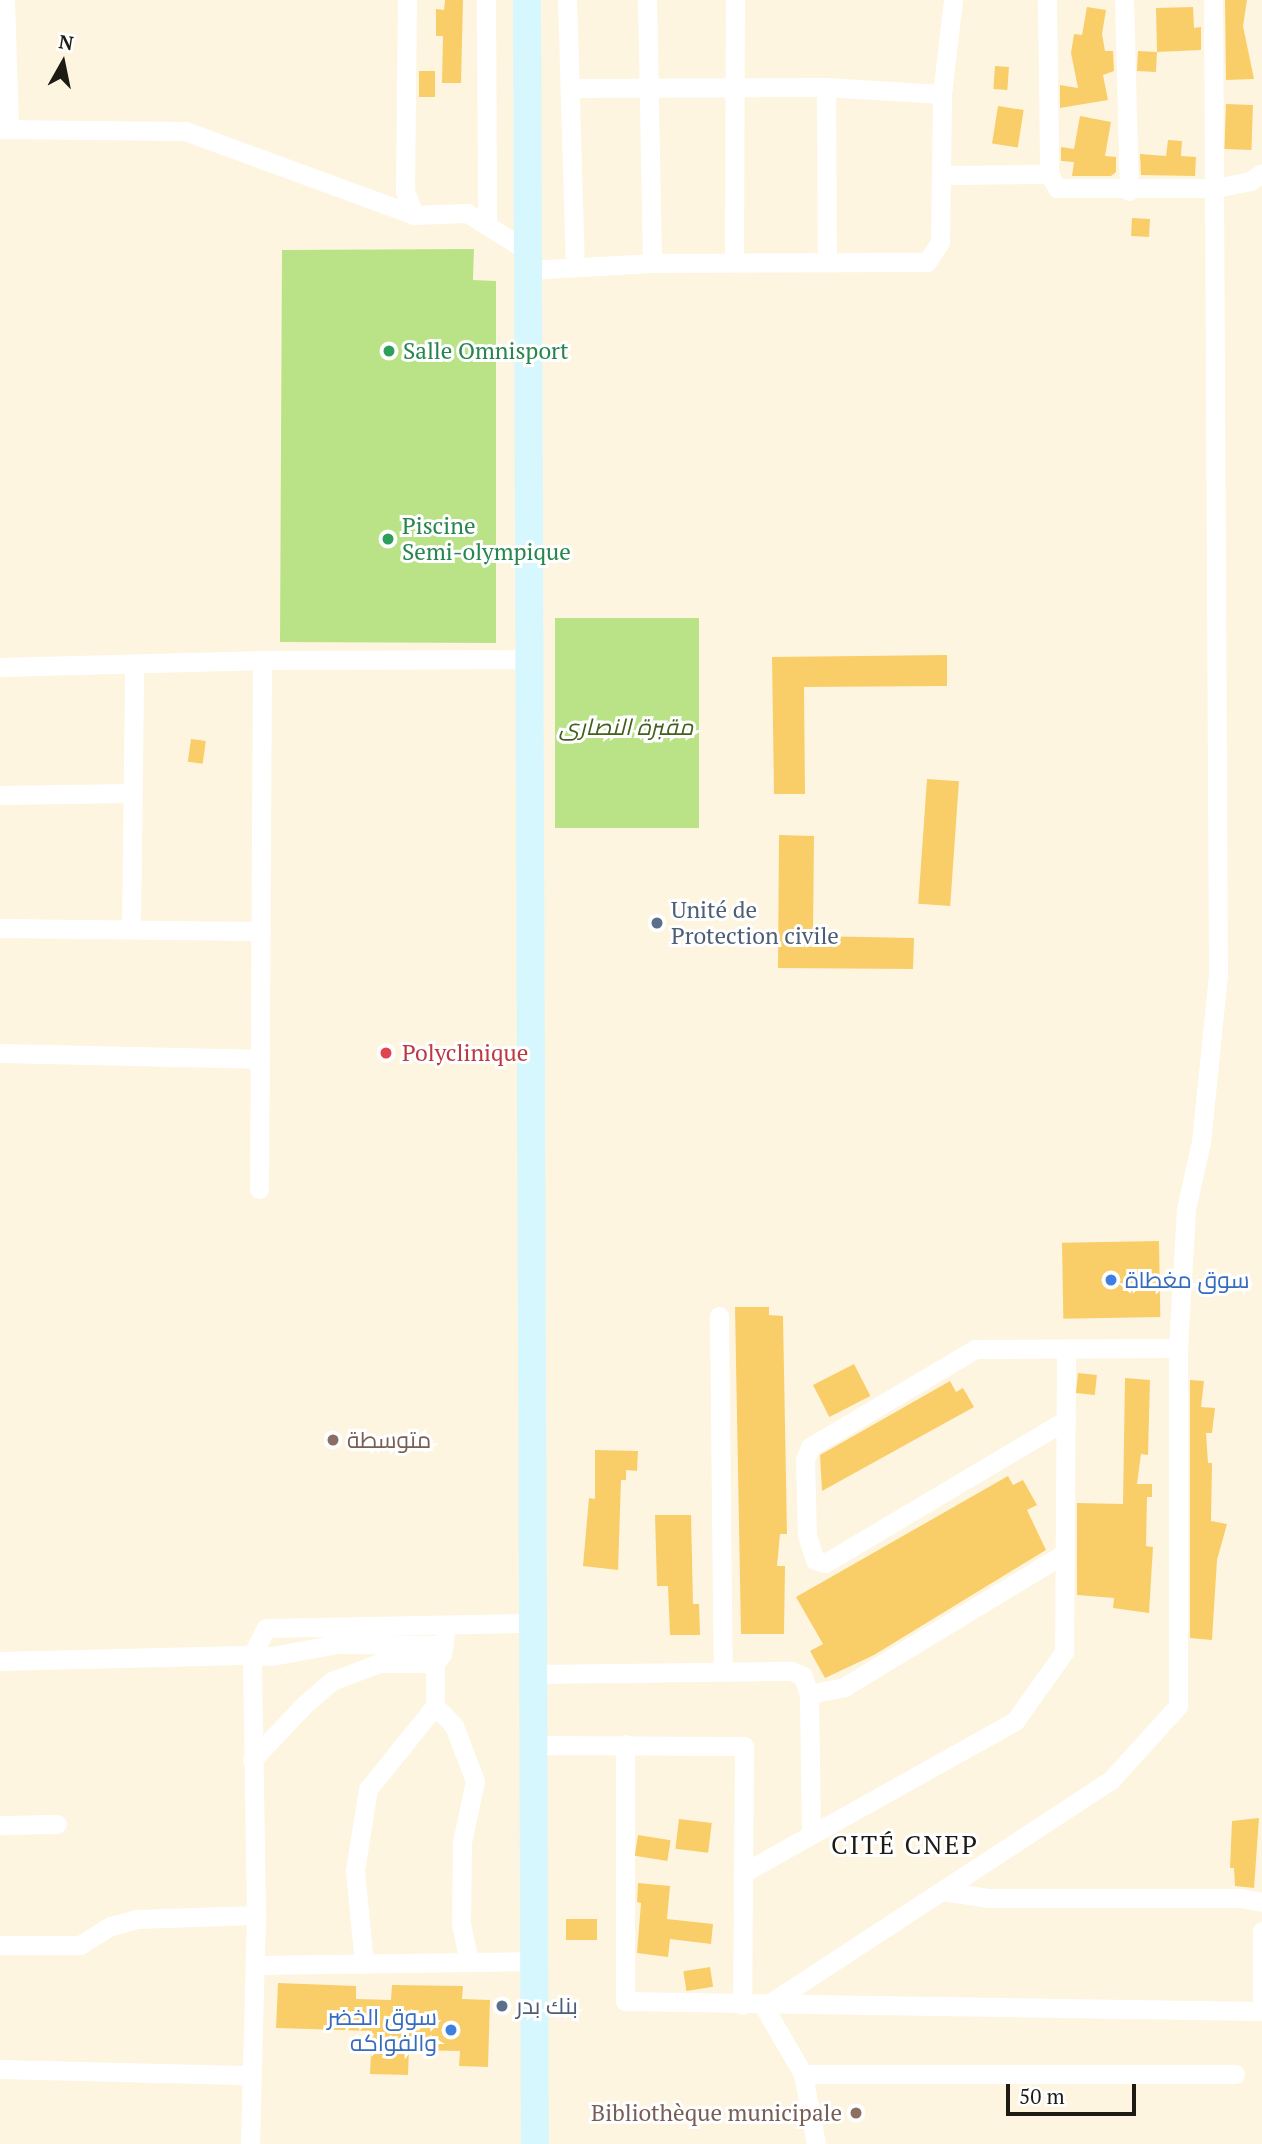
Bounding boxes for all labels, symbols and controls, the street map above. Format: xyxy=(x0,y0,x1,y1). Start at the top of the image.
north arrow xyxy=(28,28,98,98)
text: N xyxy=(57,28,75,55)
place label: Salle Omnisport xyxy=(403,337,568,365)
marker: Salle Omnisport xyxy=(381,343,397,359)
place label: Piscine Semi-olympique xyxy=(402,512,571,566)
marker: Piscine Semi-olympique xyxy=(380,531,396,547)
park label: مقبرة النصارى xyxy=(559,713,693,741)
place label: Unité de Protection civile xyxy=(671,896,839,950)
marker: Unité de Protection civile xyxy=(649,915,665,931)
place label: Polyclinique xyxy=(402,1039,528,1067)
marker: Polyclinique xyxy=(376,1043,396,1063)
place label: سوق مغطاة xyxy=(1125,1266,1250,1294)
marker: سوق مغطاة xyxy=(1103,1272,1119,1288)
place label: متوسطة xyxy=(347,1426,431,1454)
marker: متوسطة xyxy=(325,1432,341,1448)
district label: CITÉ CNEP xyxy=(832,1829,978,1861)
place label: بنك بدر xyxy=(516,1992,578,2020)
marker: بنك بدر xyxy=(494,1998,510,2014)
place label: سوق الخضر والفواكه xyxy=(327,2003,437,2057)
marker: سوق الخضر والفواكه xyxy=(443,2022,459,2038)
scale bar xyxy=(1010,2070,1140,2114)
text: 50 m xyxy=(1019,2082,1065,2110)
place label: Bibliothèque municipale xyxy=(591,2099,842,2127)
marker: Bibliothèque municipale xyxy=(848,2105,864,2121)

